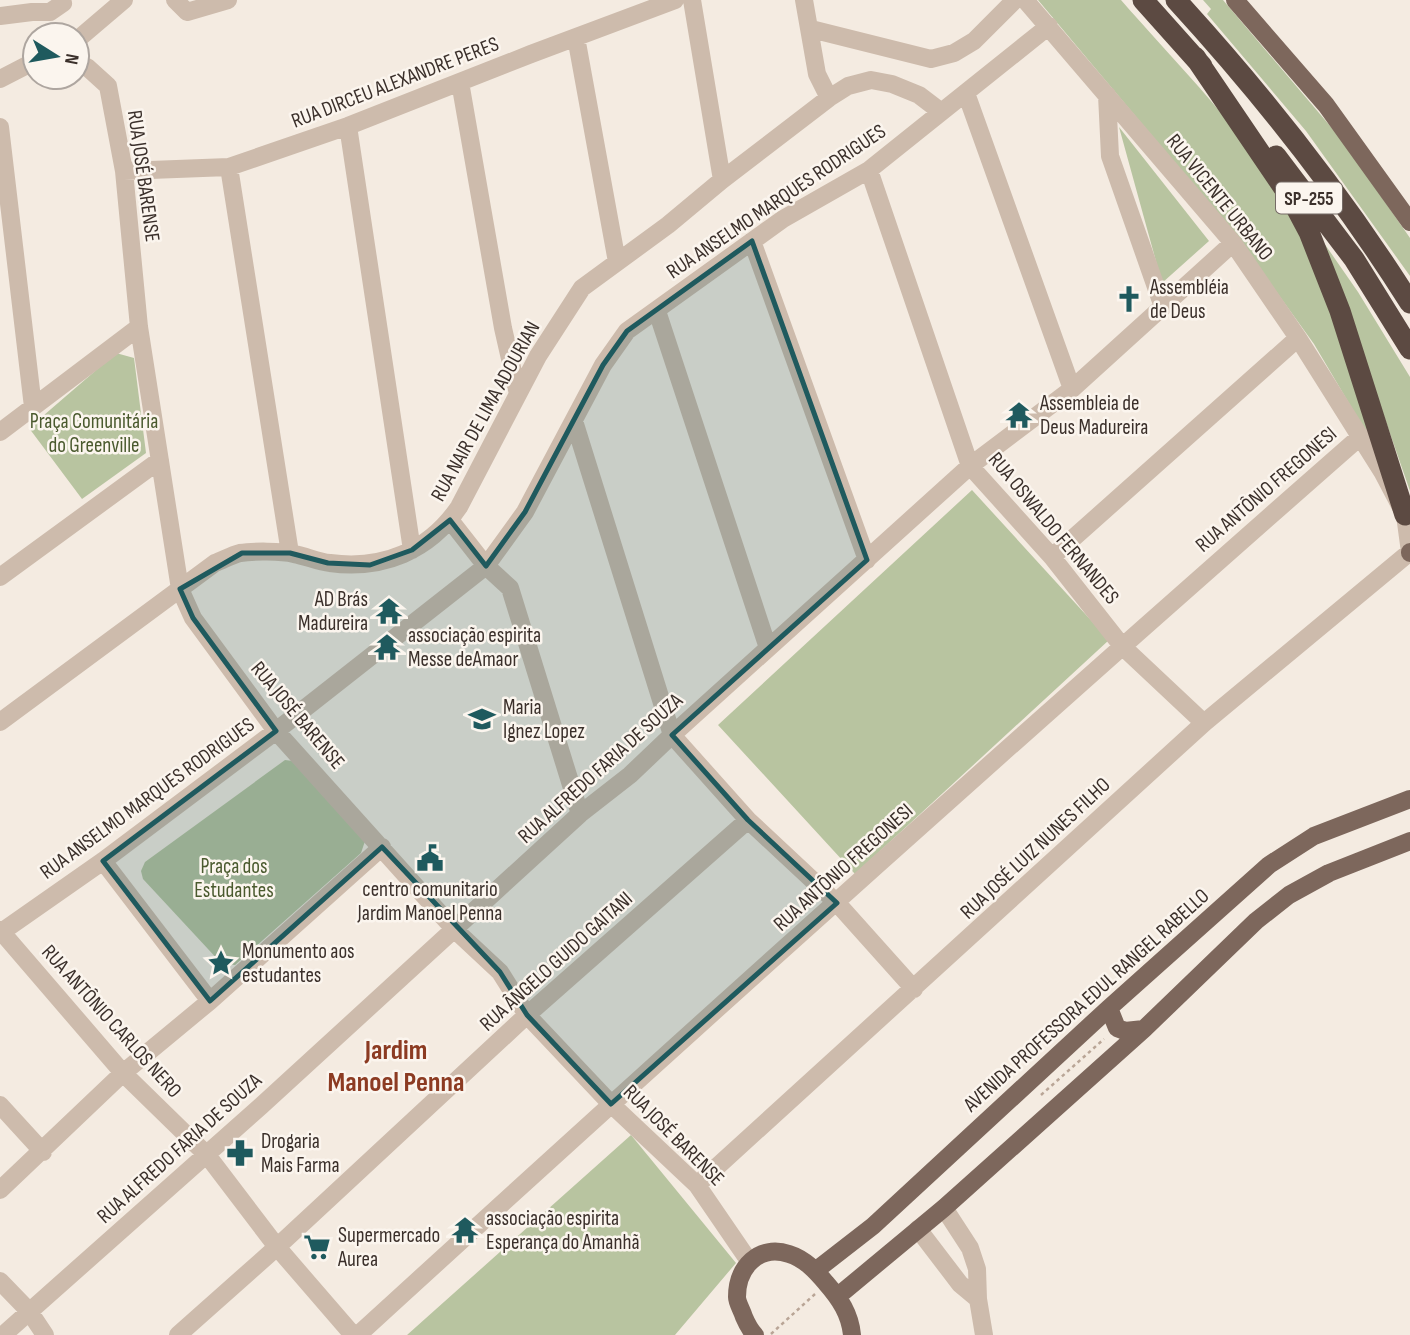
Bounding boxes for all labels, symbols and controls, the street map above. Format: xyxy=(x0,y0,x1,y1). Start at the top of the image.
north arrow xyxy=(21,21,91,91)
street label: RUA DIRCEU ALEXANDRE PERES xyxy=(288,31,502,134)
text: N xyxy=(59,52,83,66)
street label: RUA JOSÉ BARENSE xyxy=(122,109,165,243)
street label: RUA ANSELMO MARQUES RODRIGUES xyxy=(662,119,891,284)
street label: RUA VICENTE URBANO xyxy=(1161,129,1278,266)
road number: SP-255 xyxy=(1276,182,1342,214)
place label: Assembléia de Deus xyxy=(1149,275,1229,324)
church icon: Assembléia de Deus xyxy=(1114,284,1144,314)
street label: RUA NAIR DE LIMA ADOURIAN xyxy=(426,317,545,506)
place label: Assembleia de Deus Madureira xyxy=(1039,391,1148,440)
temple icon: Assembleia de Deus Madureira xyxy=(1004,400,1034,430)
park label: Praça Comunitária do Greenville xyxy=(30,409,158,458)
street label: RUA ANTÔNIO FREGONESI xyxy=(1191,421,1342,557)
street label: RUA OSWALDO FERNANDES xyxy=(983,447,1124,609)
place label: AD Brás Madureira xyxy=(298,587,368,636)
temple icon: AD Brás Madureira xyxy=(374,596,404,626)
place label: associação espirita Messe deAmaor xyxy=(408,623,541,672)
temple icon: associação espirita Messe deAmaor xyxy=(372,632,402,662)
street label: RUA JOSÉ BARENSE xyxy=(245,656,350,774)
street label: RUA ALFREDO FARIA DE SOUZA xyxy=(513,687,688,849)
place label: Maria Ignez Lopez xyxy=(503,695,585,744)
school or university icon: Maria Ignez Lopez xyxy=(467,704,497,734)
street label: RUA ANSELMO MARQUES RODRIGUES xyxy=(35,712,259,885)
street label: RUA JOSÉ LUIZ NUNES FILHO xyxy=(955,772,1116,924)
street label: RUA ANTÔNIO FREGONESI xyxy=(769,798,918,936)
public building icon: centro comunitario Jardim Manoel Penna xyxy=(415,843,445,873)
park label: Praça dos Estudantes xyxy=(194,854,274,903)
place label: centro comunitario Jardim Manoel Penna xyxy=(357,877,502,926)
street label: AVENIDA PROFESSORA EDUL RANGEL RABELLO xyxy=(958,884,1214,1118)
street label: RUA ÂNGELO GUIDO GAITANI xyxy=(475,886,638,1036)
place label: Monumento aos estudantes xyxy=(242,939,355,988)
street label: RUA ANTÔNIO CARLOS NERO xyxy=(36,940,187,1103)
place icon: Monumento aos estudantes xyxy=(206,948,236,978)
district label: Jardim Manoel Penna xyxy=(328,1034,464,1099)
street label: RUA ALFREDO FARIA DE SOUZA xyxy=(92,1067,267,1229)
street label: RUA JOSÉ BARENSE xyxy=(618,1080,729,1191)
place label: Drogaria Mais Farma xyxy=(261,1129,340,1178)
pharmacy icon: Drogaria Mais Farma xyxy=(225,1138,255,1168)
place label: associação espirita Esperança do Amanhã xyxy=(486,1206,639,1255)
temple icon: associação espirita Esperança do Amanhã xyxy=(450,1215,480,1245)
place label: Supermercado Aurea xyxy=(337,1223,440,1272)
supermarket icon: Supermercado Aurea xyxy=(302,1232,332,1262)

